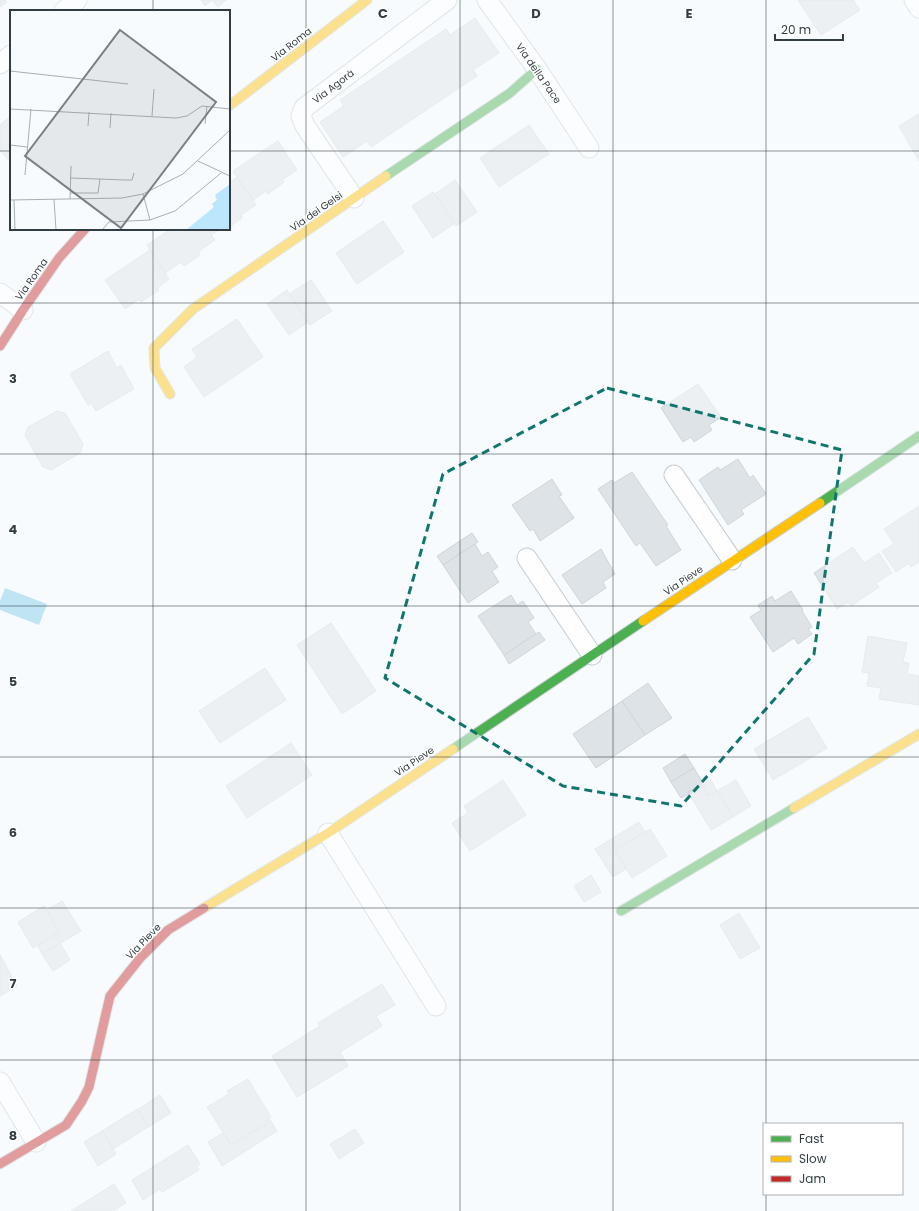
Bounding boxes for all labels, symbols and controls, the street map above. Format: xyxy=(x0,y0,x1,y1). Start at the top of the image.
text: C xyxy=(378,4,388,23)
text: D xyxy=(531,4,541,23)
text: E xyxy=(685,4,693,23)
inset map xyxy=(10,10,230,230)
scale bar xyxy=(775,16,843,42)
text: 20 m xyxy=(781,21,811,38)
street label: Via Roma xyxy=(268,24,315,65)
street label: Via della Pace xyxy=(512,40,565,107)
street label: Via Agorà xyxy=(309,66,357,107)
street label: Via dei Gelsi xyxy=(287,188,346,235)
street label: Via Roma xyxy=(11,255,51,303)
text: 3 xyxy=(9,369,17,388)
text: 4 xyxy=(9,520,18,539)
street label: Via Pieve xyxy=(660,562,706,599)
text: 5 xyxy=(9,672,17,691)
street label: Via Pieve xyxy=(391,743,437,780)
text: 6 xyxy=(9,823,17,842)
street label: Via Pieve xyxy=(122,920,164,963)
text: 7 xyxy=(10,974,17,993)
legend xyxy=(763,1123,903,1195)
text: 8 xyxy=(9,1126,17,1145)
text: Fast xyxy=(799,1130,824,1147)
text: Slow xyxy=(799,1150,827,1167)
text: Jam xyxy=(799,1170,826,1187)

